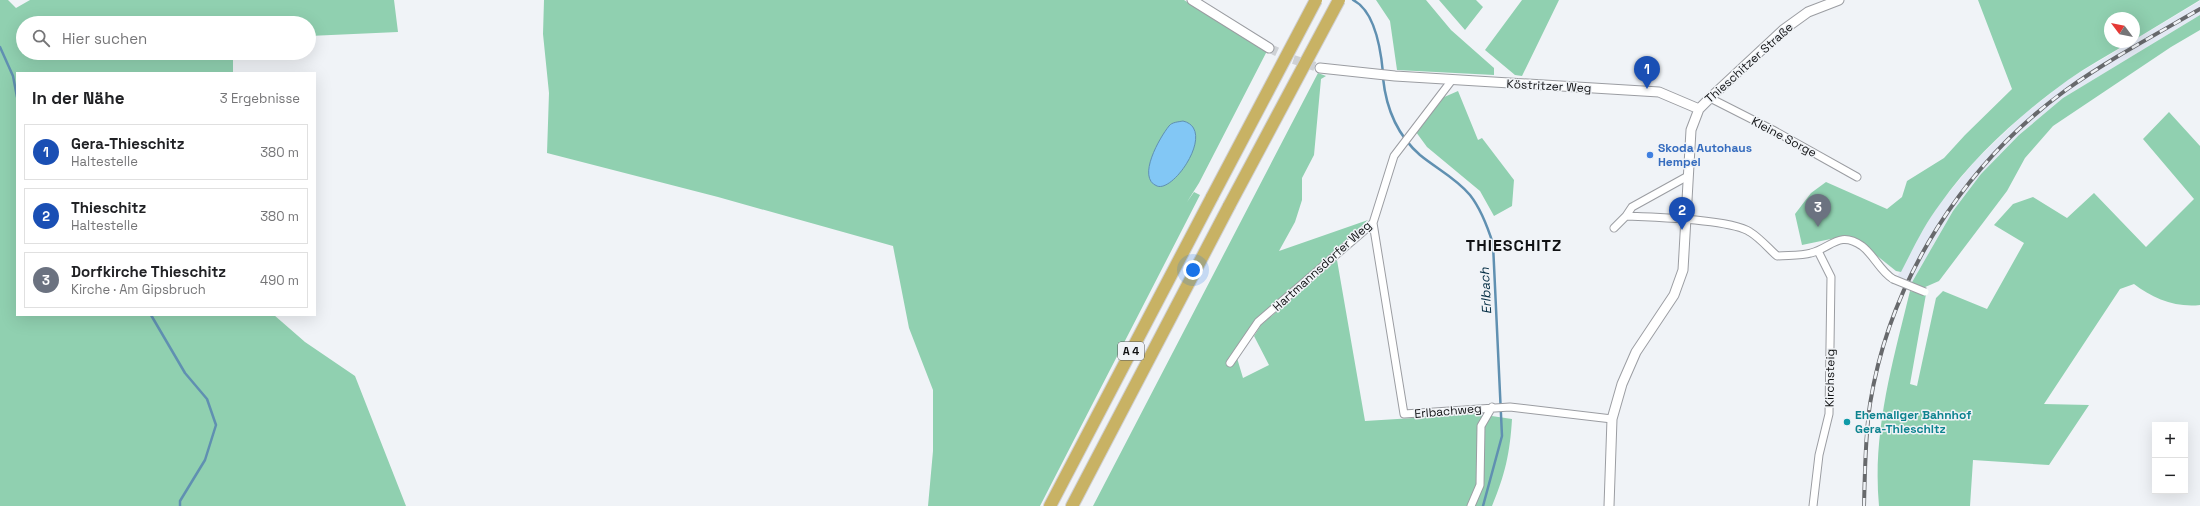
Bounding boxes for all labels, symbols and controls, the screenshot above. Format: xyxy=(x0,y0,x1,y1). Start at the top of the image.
north arrow xyxy=(2104,12,2140,48)
search box xyxy=(16,16,316,60)
street label: Thieschitzer Straße xyxy=(1702,19,1796,107)
icon: search xyxy=(30,27,52,49)
text: Hier suchen xyxy=(62,29,147,48)
pin: 1 xyxy=(1634,56,1660,89)
street label: Köstritzer Weg xyxy=(1506,76,1592,96)
text: In der Nähe xyxy=(32,87,124,109)
text: 3 Ergebnisse xyxy=(220,90,300,107)
street label: Kleine Sorge xyxy=(1749,113,1819,161)
text: Gera-Thieschitz xyxy=(71,134,184,153)
place label: Skoda Autohaus Hempel xyxy=(1658,140,1752,170)
text: 1 xyxy=(43,144,49,161)
text: 380 m xyxy=(260,144,299,161)
marker: Skoda Autohaus Hempel xyxy=(1645,150,1655,160)
text: Haltestelle xyxy=(71,153,138,170)
pin: 3 xyxy=(1805,194,1831,227)
pin: 2 xyxy=(1669,197,1695,230)
text: Thieschitz xyxy=(71,198,146,217)
text: 2 xyxy=(42,208,50,225)
text: 380 m xyxy=(260,208,299,225)
text: Haltestelle xyxy=(71,217,138,234)
street label: Hartmannsdorfer Weg xyxy=(1269,217,1375,315)
district label: THIESCHITZ xyxy=(1466,235,1562,256)
your location xyxy=(1183,260,1203,280)
text: Dorfkirche Thieschitz xyxy=(71,262,226,281)
water label: Erlbach xyxy=(1476,266,1495,315)
text: 3 xyxy=(42,272,50,289)
text: 490 m xyxy=(260,272,299,289)
text: Kirche · Am Gipsbruch xyxy=(71,281,206,298)
road number: A 4 xyxy=(1118,342,1144,360)
street label: Kirchsteig xyxy=(1821,349,1839,407)
street label: Erlbachweg xyxy=(1414,400,1482,422)
place label: Ehemaliger Bahnhof Gera-Thieschitz xyxy=(1855,407,1971,437)
marker: Ehemaliger Bahnhof Gera-Thieschitz xyxy=(1842,417,1852,427)
map controls xyxy=(2152,422,2188,494)
button: + xyxy=(2152,422,2188,458)
button: − xyxy=(2152,458,2188,494)

